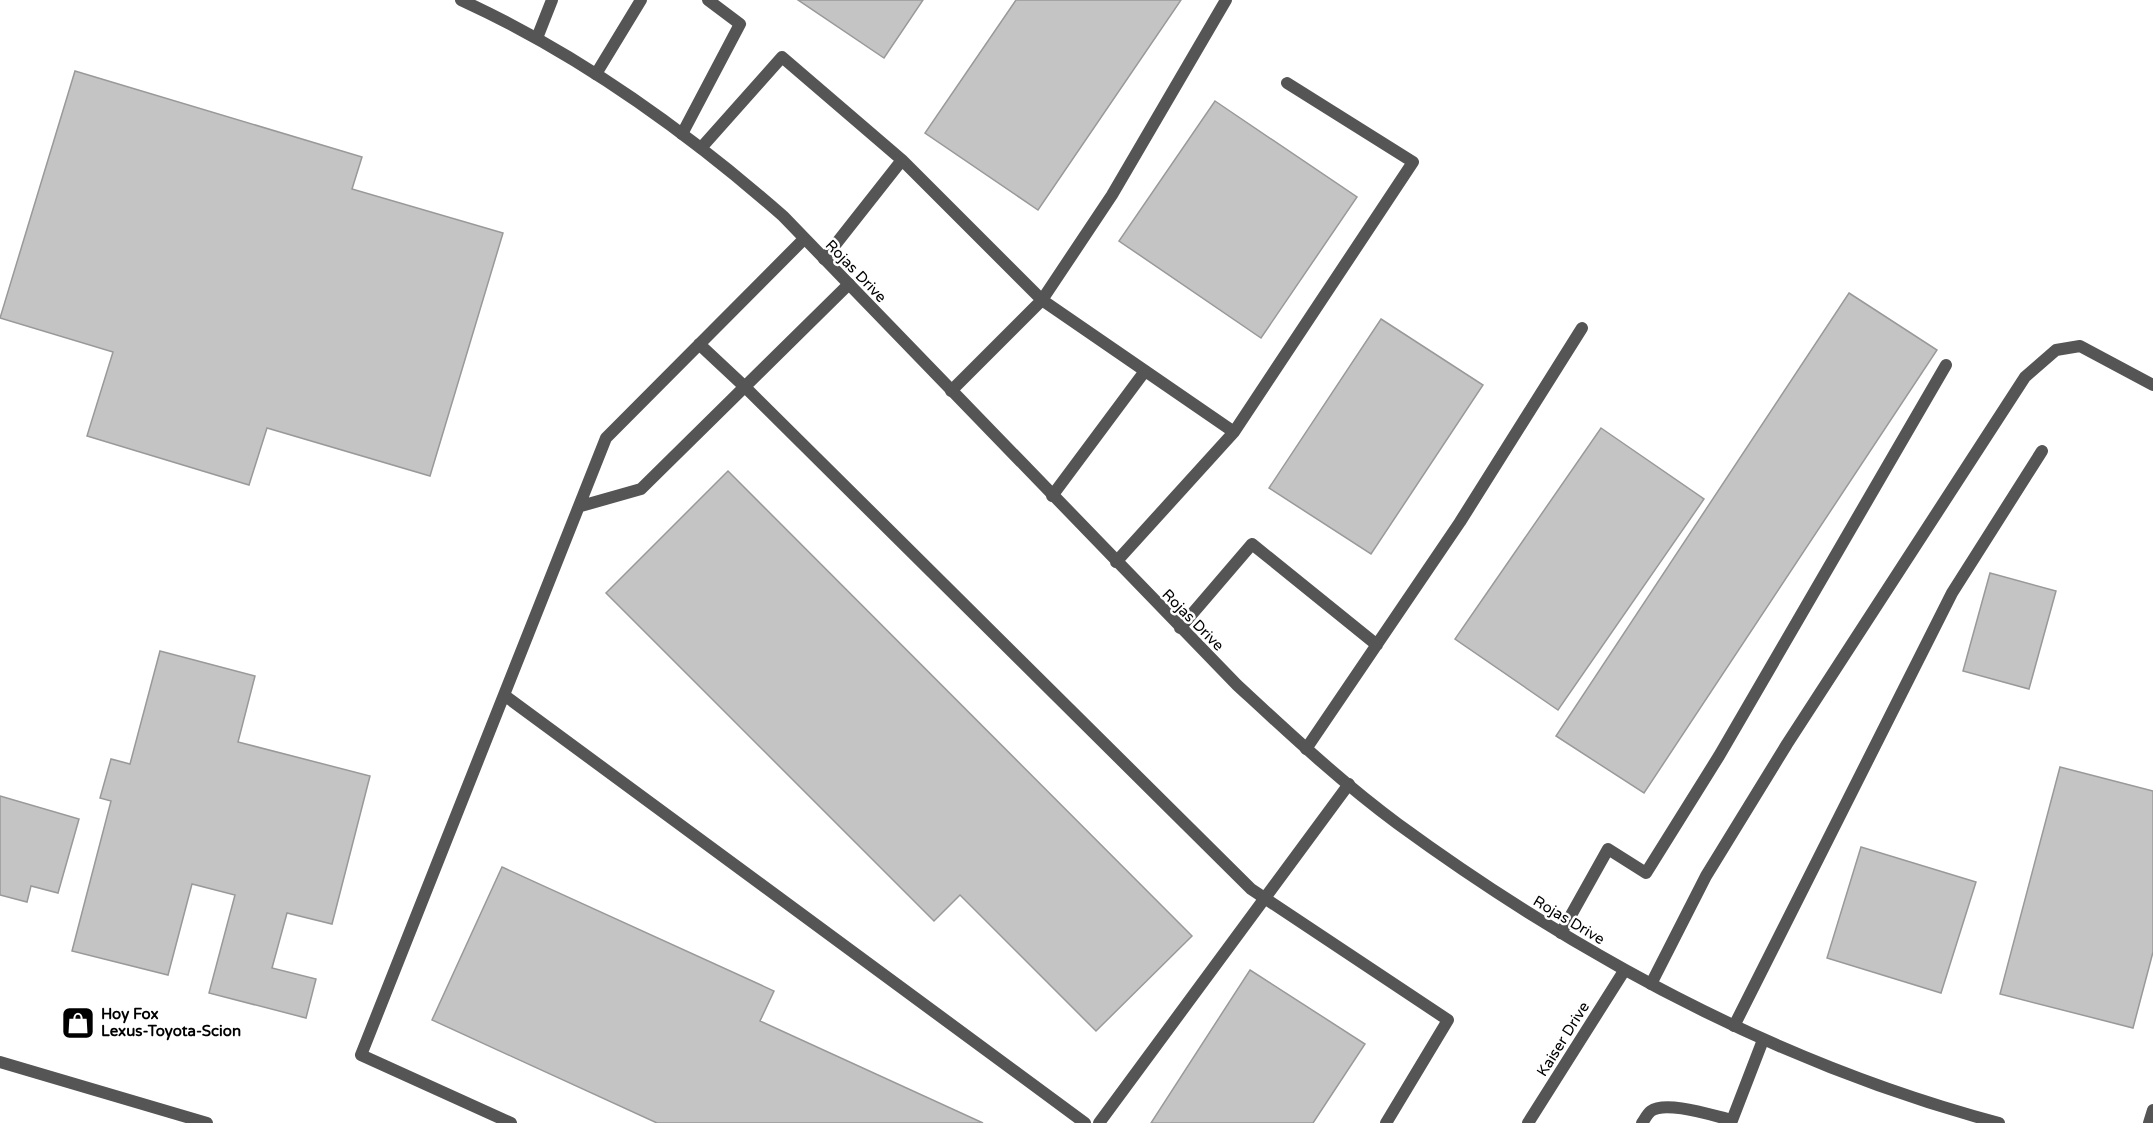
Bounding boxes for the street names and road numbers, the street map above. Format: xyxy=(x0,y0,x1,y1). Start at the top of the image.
street label: Rojas Drive xyxy=(822,236,890,306)
street label: Rojas Drive xyxy=(1158,585,1228,655)
street label: Rojas Drive xyxy=(1530,892,1608,948)
street label: Kaiser Drive xyxy=(1533,998,1593,1080)

